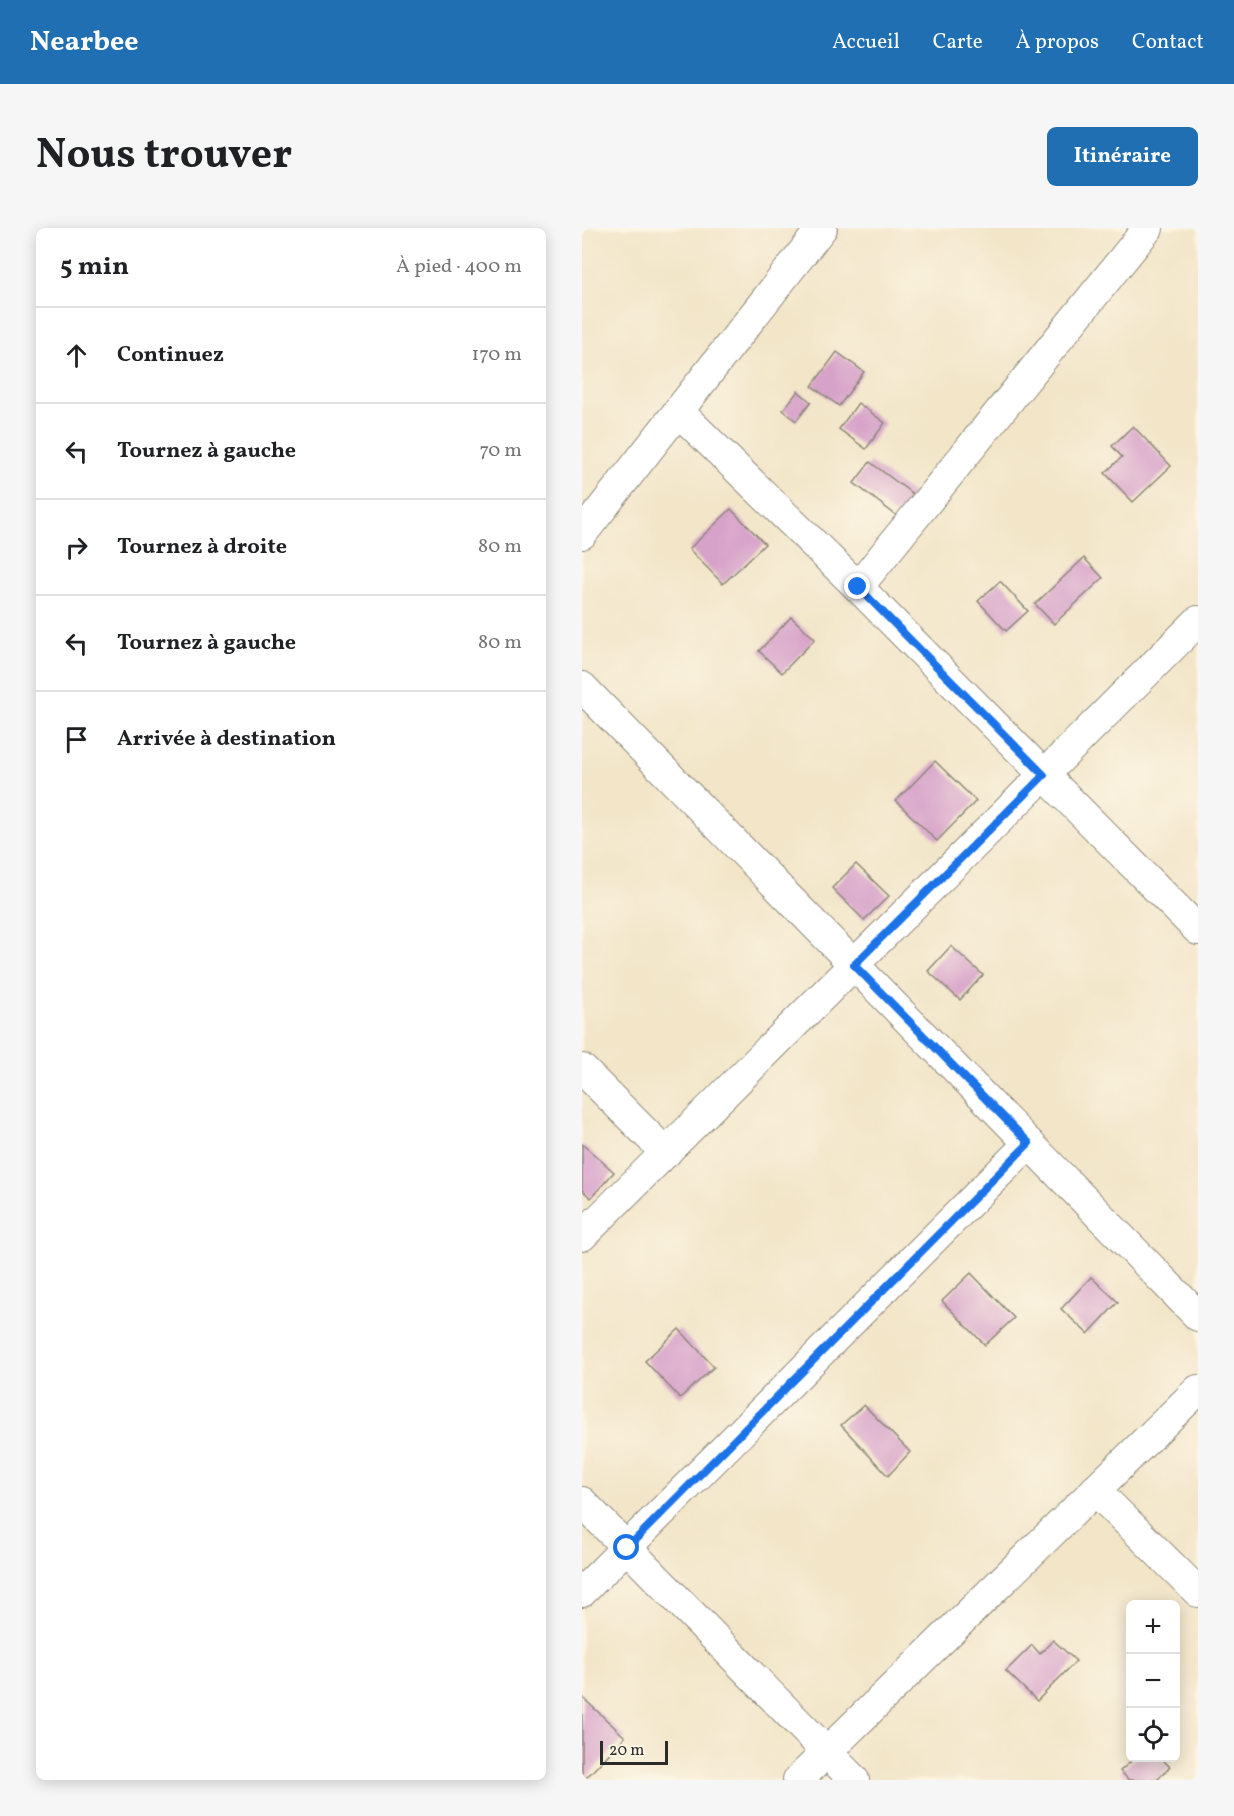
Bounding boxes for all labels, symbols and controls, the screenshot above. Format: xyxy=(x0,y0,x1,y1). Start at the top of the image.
text: Nearbee xyxy=(30,23,139,62)
text: Accueil xyxy=(832,28,900,57)
text: Carte xyxy=(933,28,983,57)
text: À propos xyxy=(1016,28,1099,57)
text: Contact xyxy=(1132,28,1204,57)
text: Nous trouver xyxy=(36,127,292,186)
button: Itinéraire xyxy=(1047,127,1198,186)
text: 5 min xyxy=(60,249,129,285)
text: À pied · 400 m xyxy=(396,253,522,281)
icon: ahead xyxy=(60,339,93,372)
text: Continuez xyxy=(117,340,224,371)
text: 170 m xyxy=(472,341,522,369)
icon: left xyxy=(60,435,93,468)
text: Tournez à gauche xyxy=(117,436,296,467)
text: 70 m xyxy=(479,437,522,465)
icon: right xyxy=(60,531,93,564)
text: Tournez à droite xyxy=(117,532,287,563)
text: 80 m xyxy=(478,533,522,561)
route end xyxy=(844,573,870,599)
icon: left xyxy=(60,627,93,660)
text: Tournez à gauche xyxy=(117,628,296,659)
text: 80 m xyxy=(478,629,522,657)
icon: arrive xyxy=(60,723,93,756)
text: Arrivée à destination xyxy=(117,724,336,755)
route start xyxy=(613,1534,639,1560)
map controls xyxy=(1126,1600,1180,1762)
button: + xyxy=(1126,1600,1180,1654)
button: − xyxy=(1126,1654,1180,1708)
button: locate xyxy=(1126,1708,1180,1762)
scale bar xyxy=(600,1738,668,1766)
text: 20 m xyxy=(609,1740,644,1762)

